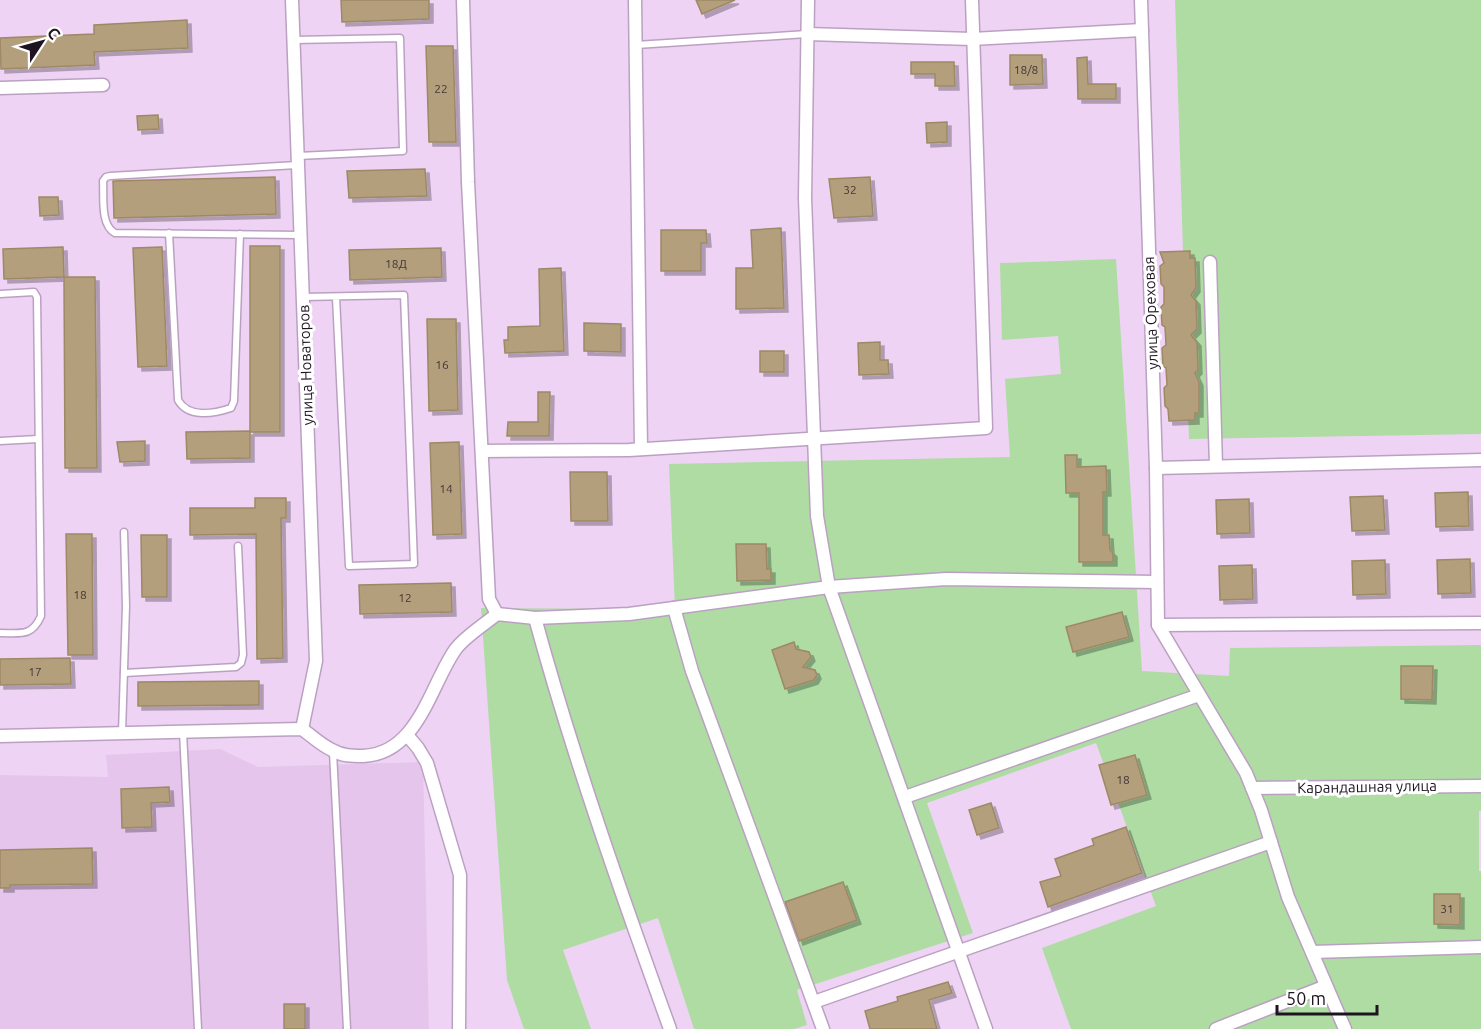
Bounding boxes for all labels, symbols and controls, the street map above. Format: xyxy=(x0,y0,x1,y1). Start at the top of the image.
north arrow xyxy=(12,12,72,72)
text: С xyxy=(44,24,64,43)
house number: 18/8 xyxy=(1014,63,1039,76)
house number: 22 xyxy=(434,82,448,95)
house number: 32 xyxy=(843,183,857,196)
street label: улица Ореховая xyxy=(1140,256,1161,370)
house number: 18Д xyxy=(385,257,407,270)
street label: улица Новаторов xyxy=(295,304,316,426)
house number: 16 xyxy=(435,358,449,371)
house number: 14 xyxy=(439,482,453,495)
house number: 18 xyxy=(73,588,87,601)
house number: 12 xyxy=(398,591,412,604)
house number: 17 xyxy=(28,665,42,678)
house number: 18 xyxy=(1116,773,1130,786)
street label: Карандашная улица xyxy=(1297,777,1437,796)
house number: 31 xyxy=(1440,902,1454,915)
scale bar xyxy=(1277,978,1378,1016)
text: 50 m xyxy=(1286,988,1326,1008)

